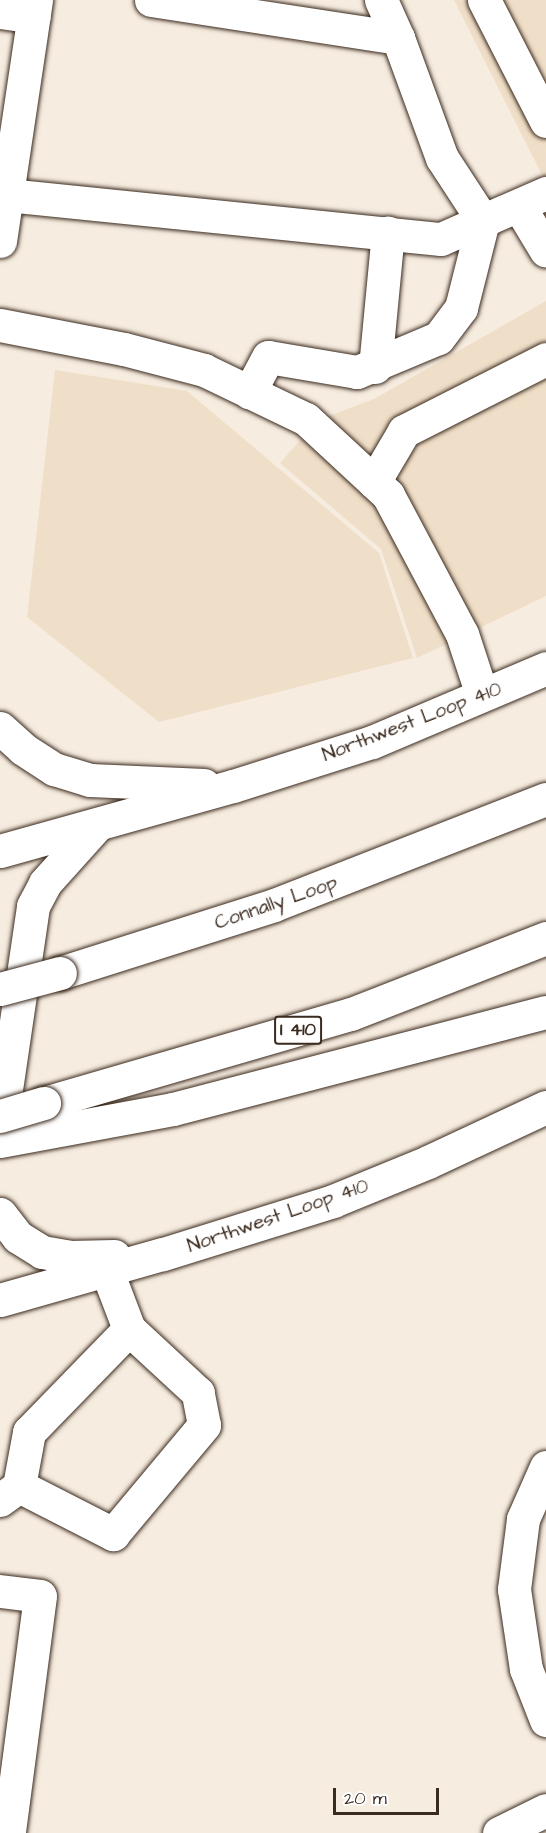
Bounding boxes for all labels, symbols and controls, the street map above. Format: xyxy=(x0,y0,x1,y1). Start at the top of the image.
street label: Northwest Loop 410 xyxy=(319,677,505,767)
street label: Connally Loop xyxy=(211,871,341,935)
road number: I 410 xyxy=(274,1015,322,1045)
street label: Northwest Loop 410 xyxy=(184,1174,372,1258)
scale bar xyxy=(336,1776,442,1814)
text: 20 m xyxy=(344,1786,387,1811)

